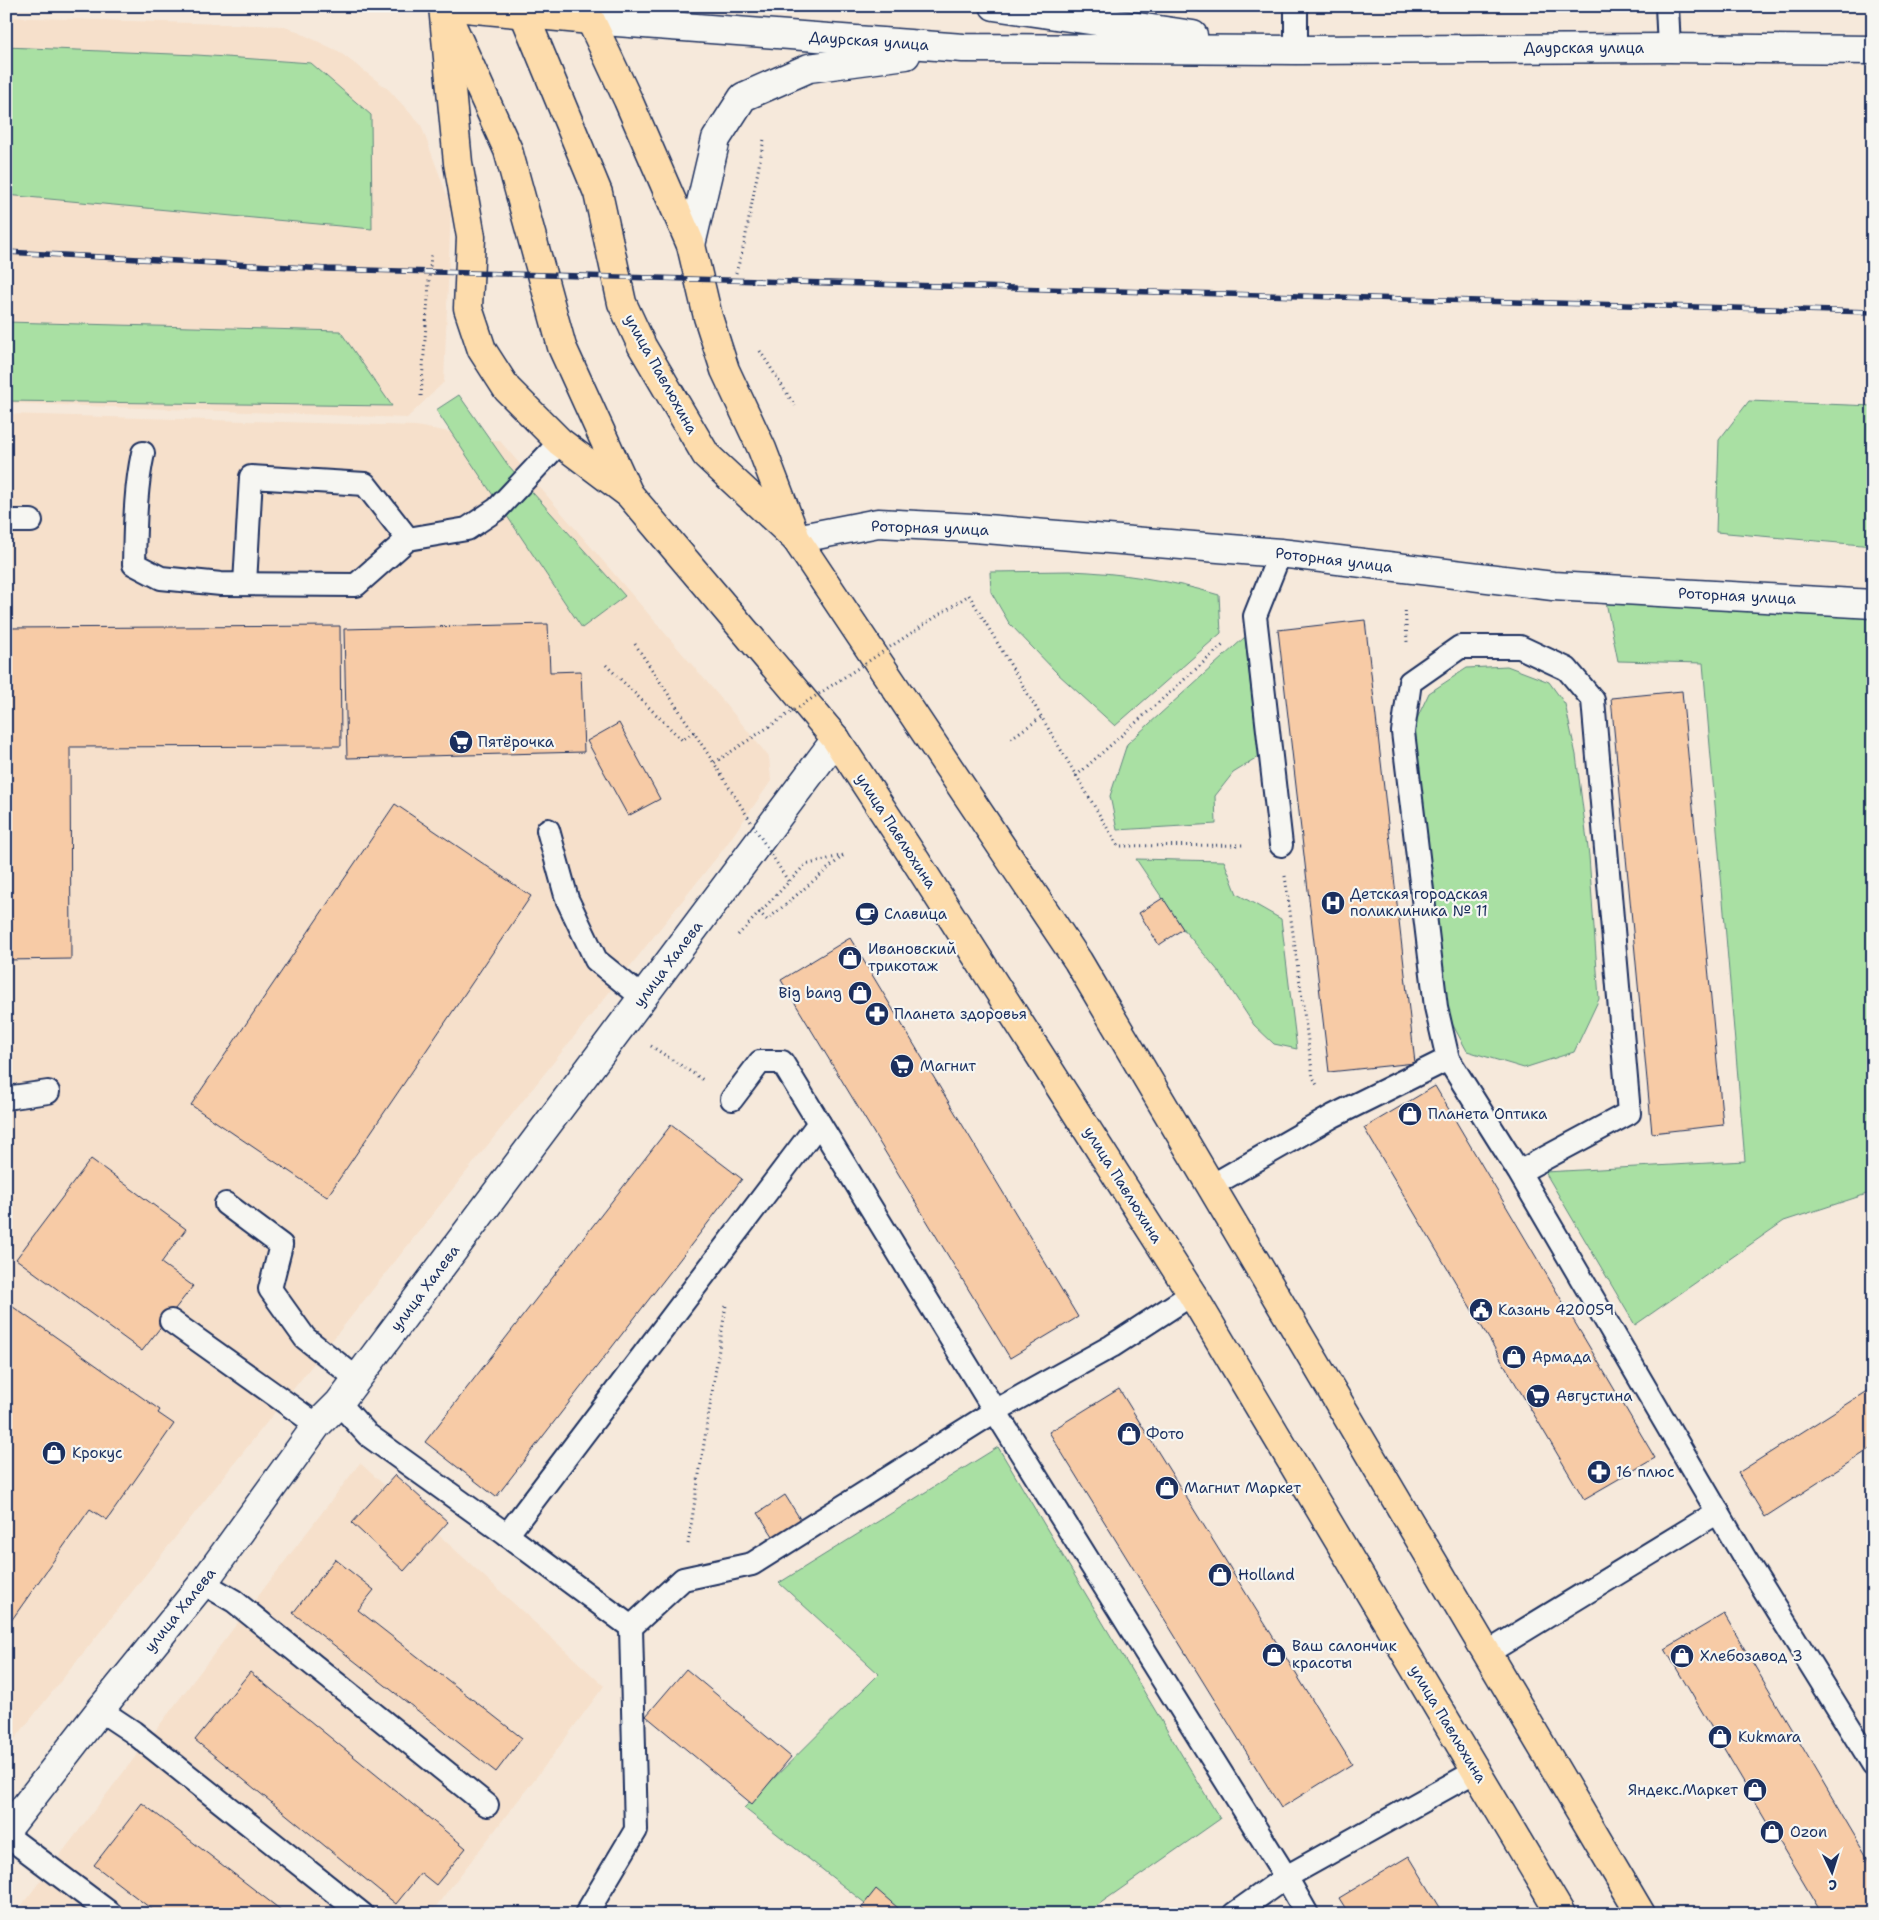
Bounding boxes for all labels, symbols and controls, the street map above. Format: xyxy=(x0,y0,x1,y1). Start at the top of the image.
street label: Даурская улица xyxy=(808,27,930,55)
street label: Даурская улица xyxy=(1524,38,1645,58)
street label: улица Павлюхина xyxy=(620,311,703,438)
street label: Роторная улица xyxy=(871,516,990,540)
street label: Роторная улица xyxy=(1274,543,1395,577)
street label: Роторная улица xyxy=(1677,583,1797,609)
supermarket icon: Пятёрочка xyxy=(448,729,474,755)
place label: Пятёрочка xyxy=(478,732,555,752)
street label: улица Павлюхина xyxy=(851,769,941,893)
place label: Детская городская поликлиника № 11 xyxy=(1350,884,1488,921)
hospital icon: Детская городская поликлиника № 11 xyxy=(1320,890,1346,916)
cafe icon: Славица xyxy=(854,901,880,927)
place label: Славица xyxy=(884,904,948,924)
street label: улица Халева xyxy=(629,916,707,1011)
place label: Ивановский трикотаж xyxy=(868,939,957,976)
shop icon: Ивановский трикотаж xyxy=(837,945,863,971)
shop icon: Big bang xyxy=(847,980,873,1006)
place label: Big bang xyxy=(778,983,842,1003)
pharmacy icon: Планета здоровья xyxy=(864,1001,890,1027)
place label: Планета здоровья xyxy=(894,1004,1027,1024)
supermarket icon: Магнит xyxy=(889,1053,915,1079)
place label: Магнит xyxy=(920,1056,976,1076)
shop icon: Планета Оптика xyxy=(1397,1101,1423,1127)
place label: Планета Оптика xyxy=(1428,1104,1548,1124)
street label: улица Павлюхина xyxy=(1079,1123,1167,1248)
street label: улица Халева xyxy=(386,1240,464,1335)
public building icon: Казань 420059 xyxy=(1468,1297,1494,1323)
place label: Казань 420059 xyxy=(1498,1300,1614,1320)
shop icon: Армада xyxy=(1501,1344,1527,1370)
place label: Армада xyxy=(1532,1347,1592,1367)
supermarket icon: Августина xyxy=(1525,1383,1551,1409)
place label: Августина xyxy=(1556,1386,1633,1406)
shop icon: Фото xyxy=(1116,1421,1142,1447)
place label: Фото xyxy=(1146,1424,1184,1444)
shop icon: Крокус xyxy=(41,1440,67,1466)
place label: Крокус xyxy=(72,1443,123,1463)
pharmacy icon: 16 плюс xyxy=(1586,1459,1612,1485)
place label: 16 плюс xyxy=(1616,1462,1674,1482)
shop icon: Магнит Маркет xyxy=(1154,1475,1180,1501)
place label: Магнит Маркет xyxy=(1184,1478,1301,1498)
shop icon: Holland xyxy=(1207,1562,1233,1588)
street label: улица Халева xyxy=(140,1563,221,1656)
place label: Holland xyxy=(1238,1565,1295,1585)
place label: Ваш салончик красоты xyxy=(1292,1636,1397,1673)
shop icon: Ваш салончик красоты xyxy=(1261,1642,1287,1668)
shop icon: Хлебозавод 3 xyxy=(1669,1643,1695,1669)
place label: Хлебозавод 3 xyxy=(1700,1646,1803,1666)
street label: улица Павлюхина xyxy=(1405,1661,1491,1787)
shop icon: Kukmara xyxy=(1707,1724,1733,1750)
place label: Kukmara xyxy=(1738,1727,1802,1747)
shop icon: Яндекс.Маркет xyxy=(1742,1777,1768,1803)
place label: Яндекс.Маркет xyxy=(1628,1780,1738,1800)
shop icon: Ozon xyxy=(1759,1819,1785,1845)
place label: Ozon xyxy=(1790,1822,1827,1842)
north arrow xyxy=(1806,1848,1856,1898)
text: С xyxy=(1828,1876,1838,1894)

